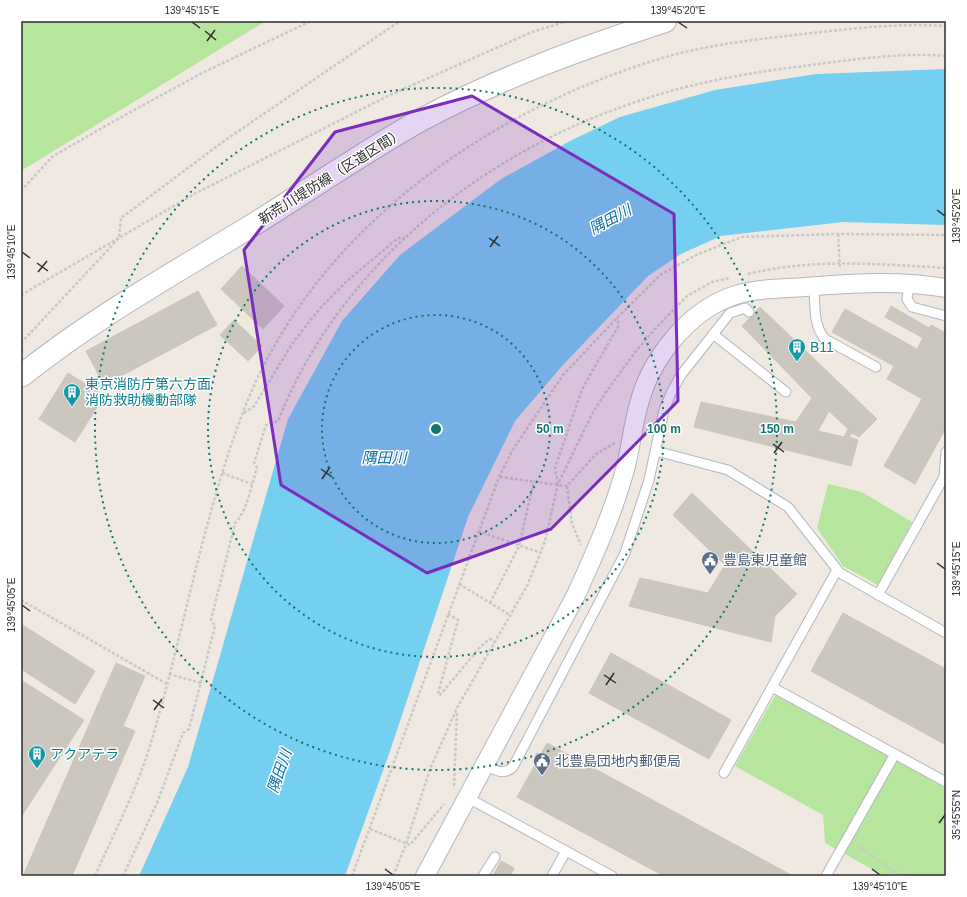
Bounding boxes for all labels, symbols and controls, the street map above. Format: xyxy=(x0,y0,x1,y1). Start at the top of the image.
text: 139°45'15"E xyxy=(164,5,220,16)
text: 139°45'20"E xyxy=(650,5,706,16)
street label: 新荒川堤防線（区道区間） xyxy=(256,125,406,227)
text: 139°45'20"E xyxy=(951,188,962,244)
water label: 隅田川 xyxy=(586,200,636,237)
text: 139°45'10"E xyxy=(6,224,17,280)
building icon: B11 xyxy=(787,337,807,362)
place label: B11 xyxy=(810,339,834,355)
place label: 東京消防庁第六方面 消防救助機動部隊 xyxy=(85,376,211,408)
building icon: 東京消防庁第六方面 消防救助機動部隊 xyxy=(62,382,82,407)
centre of rings xyxy=(429,422,443,436)
text: 50 m xyxy=(536,422,564,436)
text: 100 m xyxy=(647,422,681,436)
text: 150 m xyxy=(760,422,794,436)
water label: 隅田川 xyxy=(361,449,408,466)
text: 139°45'15"E xyxy=(951,541,962,597)
public building icon: 豊島東児童館 xyxy=(700,550,720,575)
place label: 豊島東児童館 xyxy=(723,552,807,568)
text: 139°45'05"E xyxy=(6,577,17,633)
building icon: アクアテラ xyxy=(27,744,47,769)
water label: 隅田川 xyxy=(264,745,295,795)
place label: アクアテラ xyxy=(50,746,119,762)
public building icon: 北豊島団地内郵便局 xyxy=(532,751,552,776)
place label: 北豊島団地内郵便局 xyxy=(555,753,681,769)
text: 35°45'55"N xyxy=(951,790,962,840)
text: 139°45'05"E xyxy=(365,881,421,892)
text: 139°45'10"E xyxy=(852,881,908,892)

